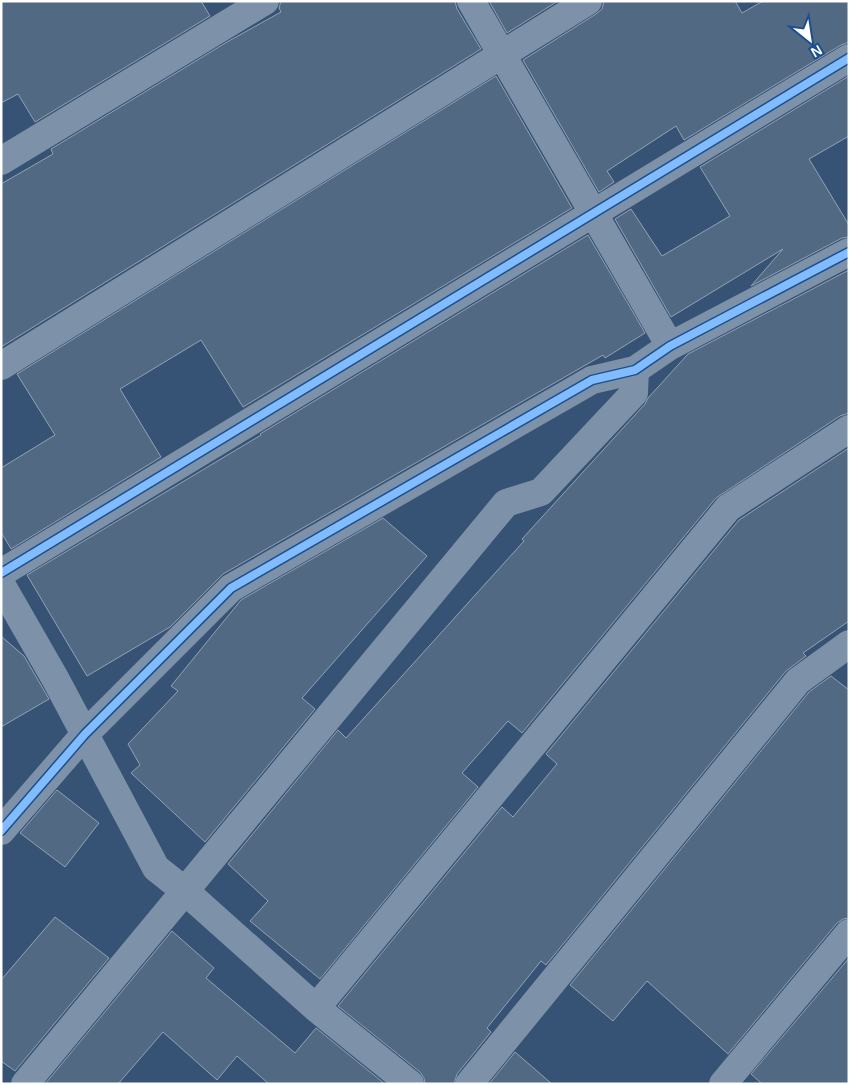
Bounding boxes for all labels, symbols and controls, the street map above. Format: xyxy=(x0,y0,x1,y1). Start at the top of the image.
north arrow xyxy=(785,15,835,65)
text: N xyxy=(808,42,825,61)

